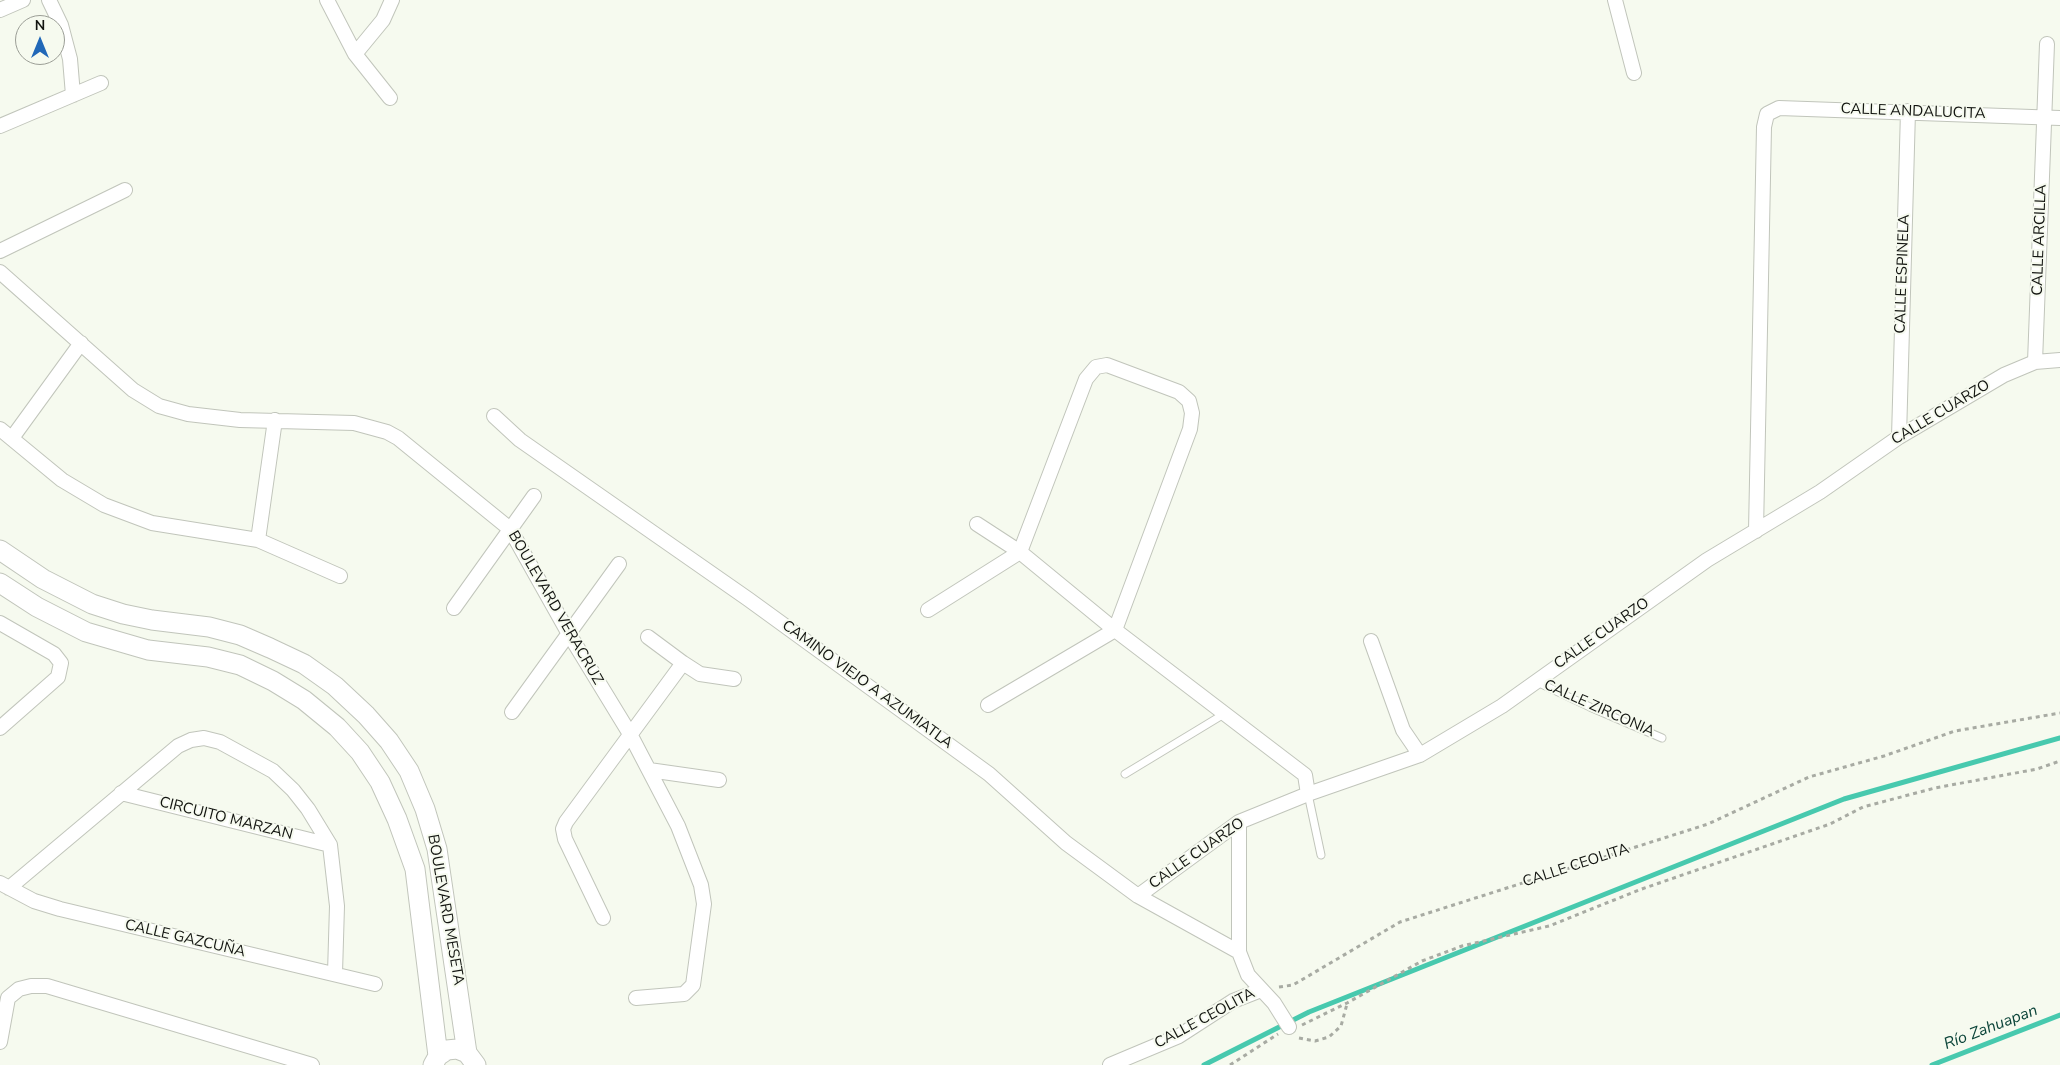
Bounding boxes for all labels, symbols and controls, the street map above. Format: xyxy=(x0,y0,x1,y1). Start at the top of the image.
north arrow xyxy=(15,15,65,65)
text: N xyxy=(35,16,45,35)
street label: CALLE ANDALUCITA xyxy=(1840,100,1986,124)
street label: CALLE ARCILLA xyxy=(2029,184,2051,296)
street label: CALLE ESPINELA xyxy=(1892,214,1914,334)
street label: CALLE CUARZO xyxy=(1889,377,1993,449)
street label: BOULEVARD VERACRUZ xyxy=(504,528,606,688)
street label: CALLE CUARZO xyxy=(1551,595,1653,673)
street label: CAMINO VIEJO A AZUMIATLA xyxy=(778,617,956,753)
street label: CALLE ZIRCONIA xyxy=(1541,676,1657,742)
street label: CIRCUITO MARZAN xyxy=(157,794,295,844)
street label: CALLE CUARZO xyxy=(1146,815,1248,893)
street label: BOULEVARD MESETA xyxy=(423,833,467,987)
street label: CALLE CEOLITA xyxy=(1521,840,1631,892)
street label: CALLE GAZCUÑA xyxy=(123,916,247,962)
street label: CALLE CEOLITA xyxy=(1152,985,1258,1053)
water label: Río Zahuapan xyxy=(1942,1001,2040,1055)

